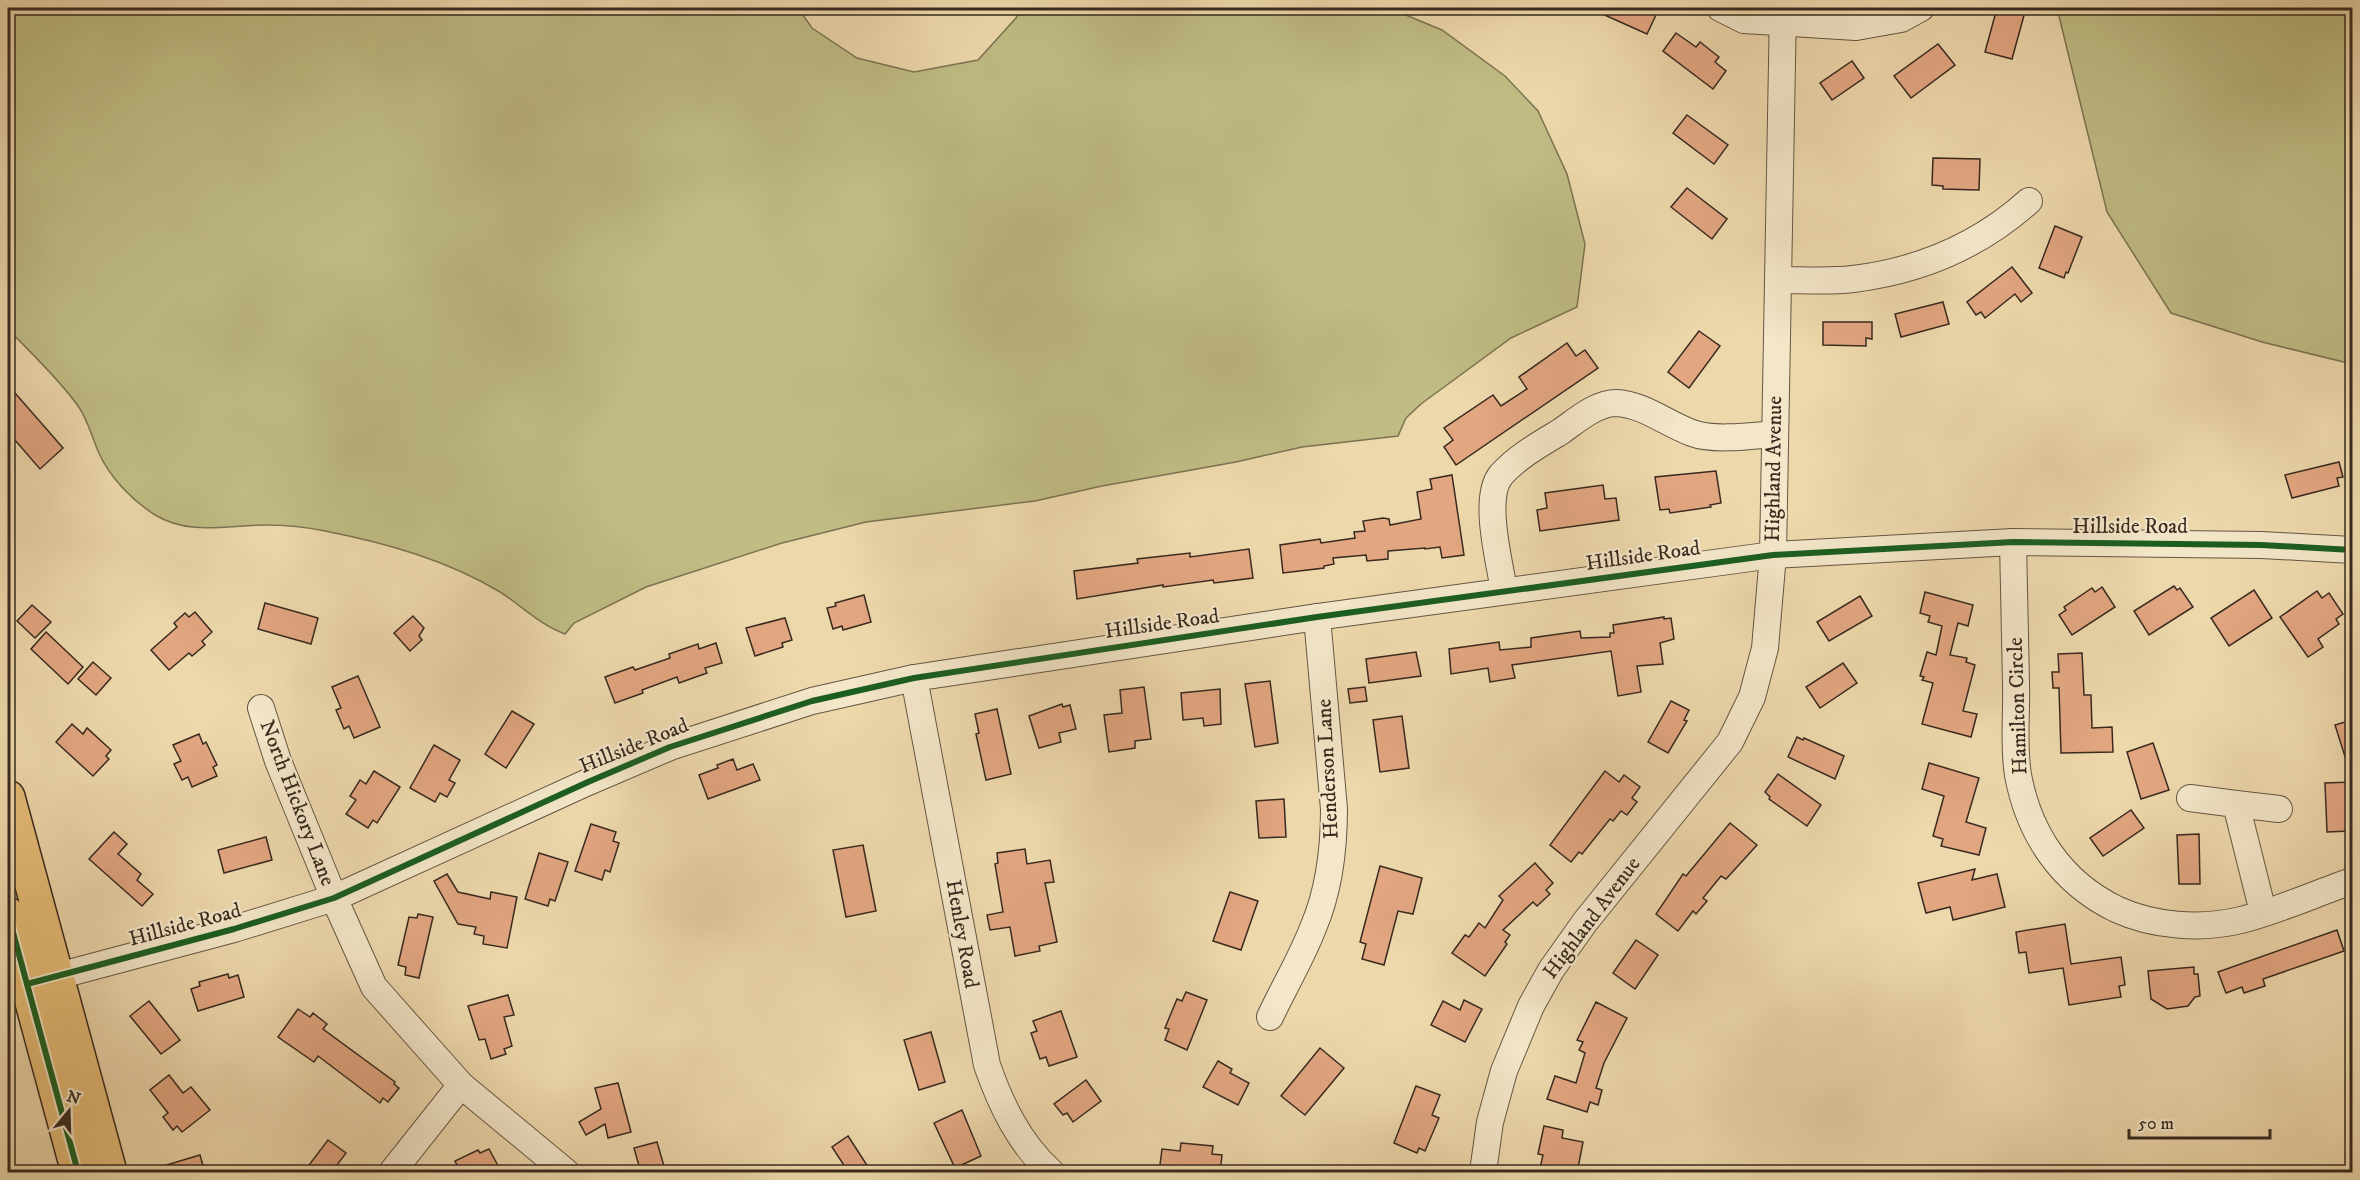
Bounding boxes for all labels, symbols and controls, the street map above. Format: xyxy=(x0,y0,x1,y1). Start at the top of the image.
street label: Highland Avenue xyxy=(1760,396,1788,542)
street label: Hillside Road xyxy=(2072,514,2188,540)
street label: Hillside Road xyxy=(1584,535,1702,577)
street label: Hillside Road xyxy=(1103,603,1221,645)
street label: Hamilton Circle xyxy=(2003,637,2033,775)
street label: Henderson Lane xyxy=(1311,698,1345,840)
street label: Hillside Road xyxy=(576,712,693,780)
street label: North Hickory Lane xyxy=(253,716,341,890)
street label: Highland Avenue xyxy=(1538,852,1646,984)
street label: Henley Road xyxy=(940,878,984,991)
street label: Hillside Road xyxy=(126,897,245,952)
north arrow xyxy=(39,1081,99,1141)
text: N xyxy=(64,1086,83,1109)
scale bar xyxy=(2129,1102,2270,1140)
text: 50 m xyxy=(2138,1113,2174,1135)

